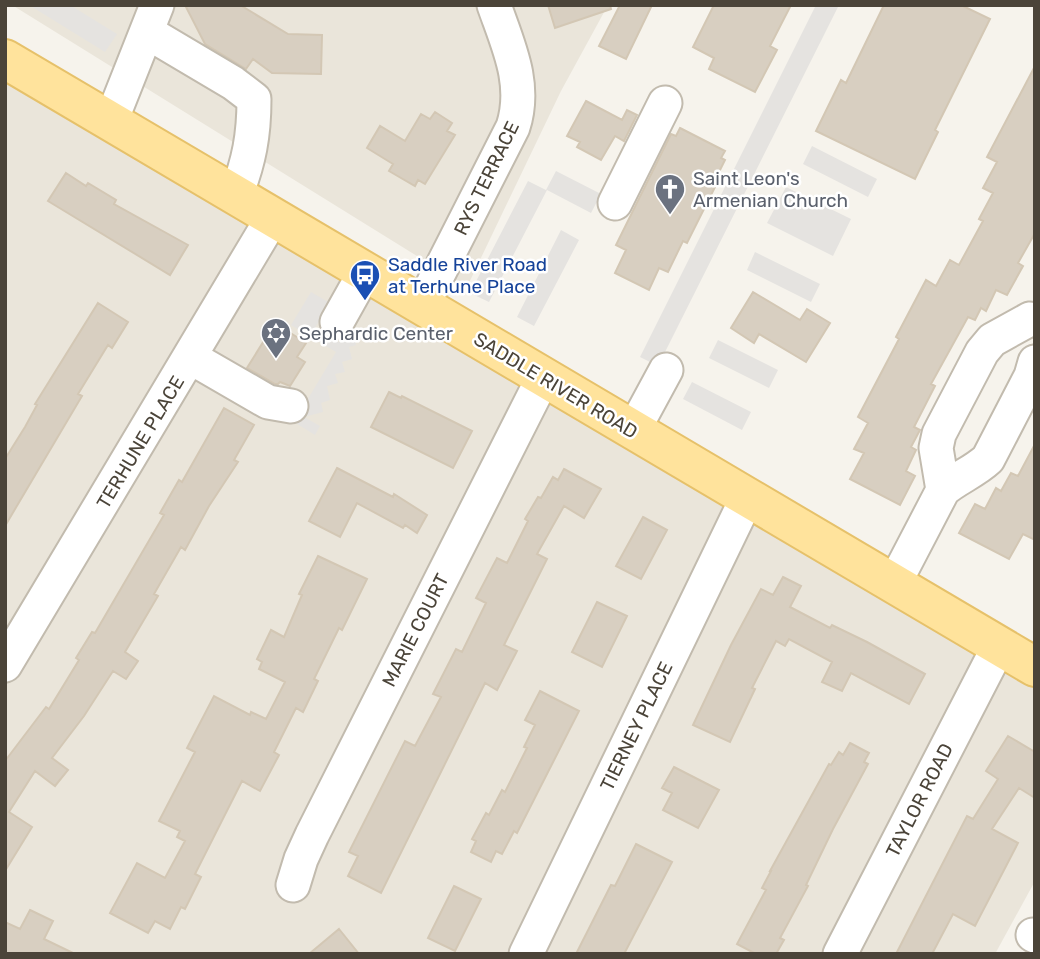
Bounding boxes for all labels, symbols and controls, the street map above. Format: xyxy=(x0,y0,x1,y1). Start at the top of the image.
street label: RYS TERRACE xyxy=(449,118,524,239)
place label: Saint Leon's Armenian Church xyxy=(693,167,848,212)
church icon: Saint Leon's Armenian Church xyxy=(653,172,687,216)
place label: Saddle River Road at Terhune Place xyxy=(388,253,547,298)
bus stop icon: Saddle River Road at Terhune Place xyxy=(348,258,382,302)
synagogue icon: Sephardic Center xyxy=(259,316,293,360)
place label: Sephardic Center xyxy=(299,322,454,345)
street label: SADDLE RIVER ROAD xyxy=(470,327,642,443)
street label: TERHUNE PLACE xyxy=(92,372,189,513)
street label: MARIE COURT xyxy=(377,570,454,691)
street label: TIERNEY PLACE xyxy=(595,658,678,795)
street label: TAYLOR ROAD xyxy=(881,739,958,861)

